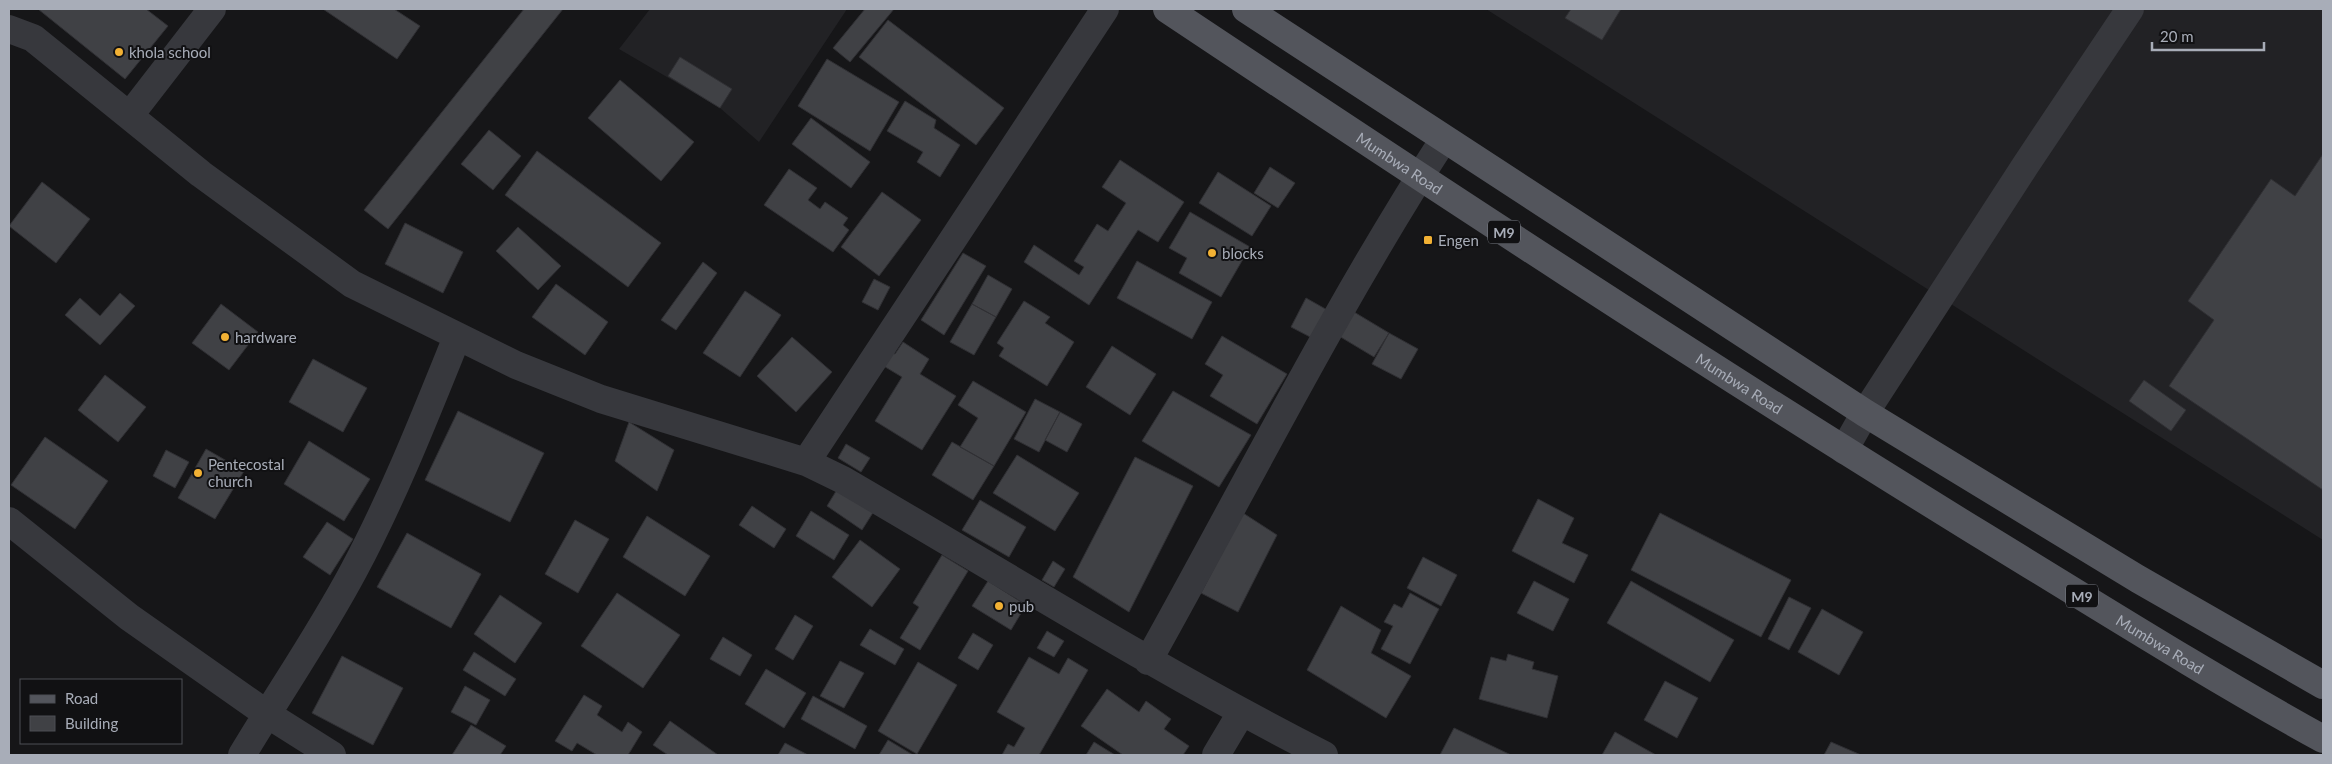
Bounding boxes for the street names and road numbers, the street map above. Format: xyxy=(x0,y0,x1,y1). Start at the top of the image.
street label: Mumbwa Road xyxy=(1353,128,1446,198)
road number: M9 xyxy=(1488,220,1520,243)
street label: Mumbwa Road xyxy=(1693,349,1786,418)
road number: M9 xyxy=(2066,584,2098,608)
street label: Mumbwa Road xyxy=(2113,611,2207,678)

